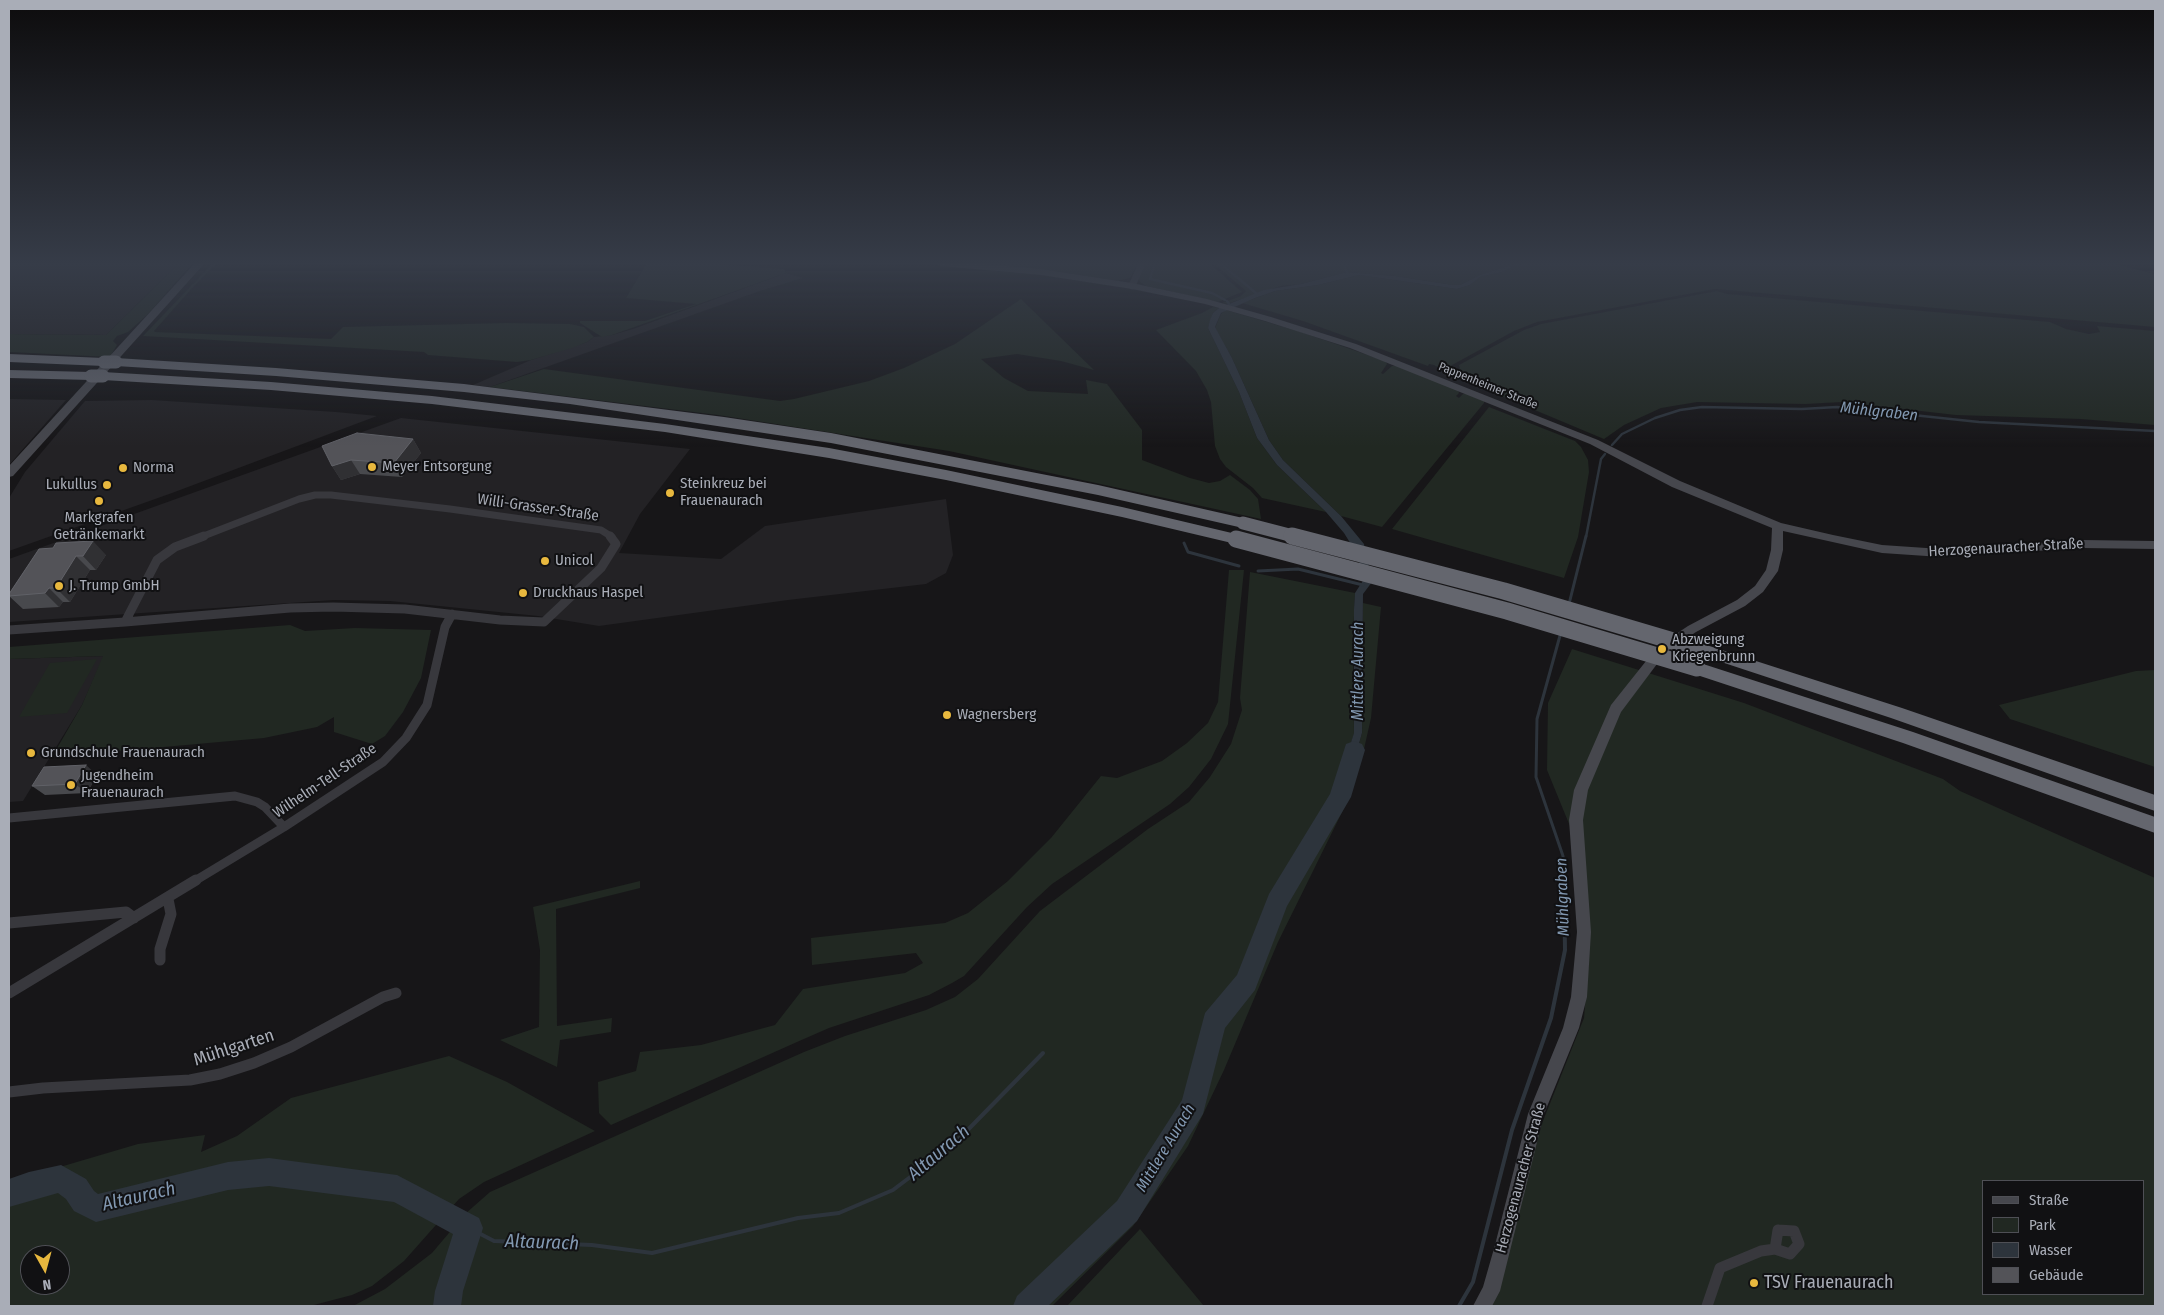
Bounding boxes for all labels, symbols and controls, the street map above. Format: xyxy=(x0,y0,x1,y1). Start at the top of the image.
street label: Pappenheimer Straße xyxy=(1436,359,1540,413)
water label: Mühlgraben xyxy=(1839,398,1919,426)
place label: Meyer Entsorgung xyxy=(382,458,492,476)
place label: Norma xyxy=(133,459,174,477)
marker: Meyer Entsorgung xyxy=(366,461,378,473)
marker: Norma xyxy=(117,462,129,474)
place label: Steinkreuz bei Frauenaurach xyxy=(680,475,767,510)
place label: Lukullus xyxy=(46,476,97,494)
marker: Lukullus xyxy=(101,479,113,491)
marker: Steinkreuz bei Frauenaurach xyxy=(664,487,676,499)
street label: Willi-Grasser-Straße xyxy=(476,491,600,525)
marker: Markgrafen Getränkemarkt xyxy=(93,495,105,507)
place label: Markgrafen Getränkemarkt xyxy=(53,509,145,544)
street label: Herzogenauracher Straße xyxy=(1928,535,2084,561)
place label: Unicol xyxy=(555,552,593,570)
marker: Unicol xyxy=(539,555,551,567)
place label: J. Trump GmbH xyxy=(69,577,160,595)
marker: J. Trump GmbH xyxy=(53,580,65,592)
place label: Druckhaus Haspel xyxy=(533,584,643,602)
marker: Druckhaus Haspel xyxy=(517,587,529,599)
water label: Mittlere Aurach xyxy=(1349,622,1369,720)
place label: Abzweigung Kriegenbrunn xyxy=(1672,631,1755,666)
marker: Abzweigung Kriegenbrunn xyxy=(1656,643,1668,655)
place label: Wagnersberg xyxy=(957,706,1036,724)
marker: Wagnersberg xyxy=(941,709,953,721)
street label: Wilhelm-Tell-Straße xyxy=(270,740,380,822)
place label: Grundschule Frauenaurach xyxy=(41,744,205,762)
marker: Grundschule Frauenaurach xyxy=(25,747,37,759)
place label: Jugendheim Frauenaurach xyxy=(81,767,164,802)
marker: Jugendheim Frauenaurach xyxy=(65,779,77,791)
water label: Mühlgraben xyxy=(1552,858,1574,936)
street label: Mühlgarten xyxy=(191,1025,277,1071)
water label: Mittlere Aurach xyxy=(1132,1101,1200,1195)
street label: Herzogenauracher Straße xyxy=(1492,1101,1550,1255)
water label: Altaurach xyxy=(903,1120,975,1186)
water label: Altaurach xyxy=(100,1178,178,1216)
legend xyxy=(1982,1180,2144,1295)
text: Straße xyxy=(2029,1191,2069,1209)
text: Park xyxy=(2029,1216,2056,1234)
water label: Altaurach xyxy=(504,1230,580,1256)
text: Wasser xyxy=(2029,1241,2072,1259)
north arrow xyxy=(20,1245,70,1295)
text: Gebäude xyxy=(2029,1266,2084,1284)
place label: TSV Frauenaurach xyxy=(1764,1272,1893,1294)
text: N xyxy=(42,1275,52,1293)
marker: TSV Frauenaurach xyxy=(1748,1277,1760,1289)

